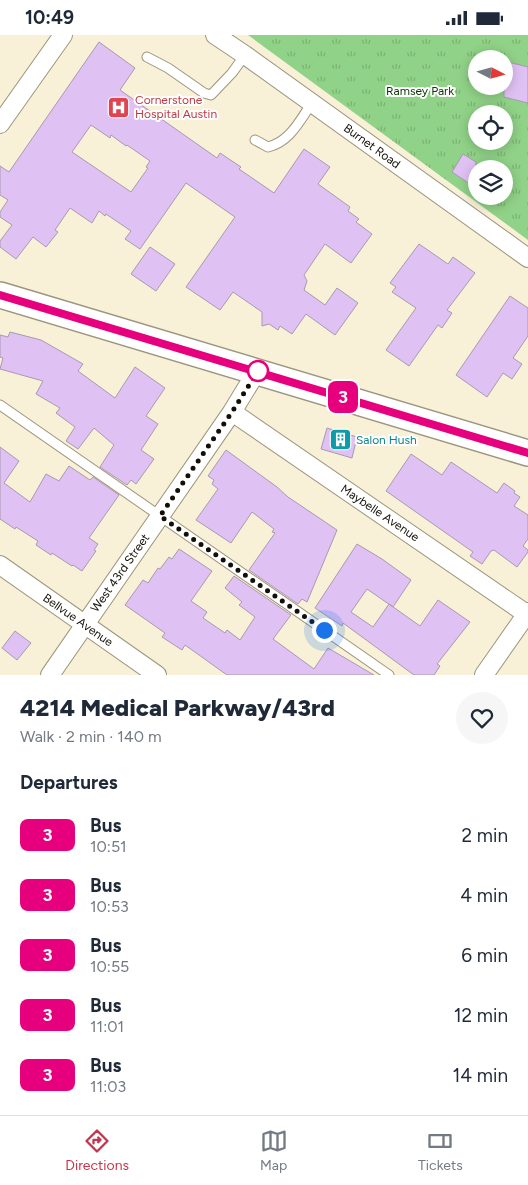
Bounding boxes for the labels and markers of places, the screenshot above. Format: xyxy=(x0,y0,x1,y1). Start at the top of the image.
place label: Cornerstone Hospital Austin xyxy=(135,93,217,121)
hospital icon: Cornerstone Hospital Austin xyxy=(107,95,131,119)
unlabelled marker xyxy=(247,360,269,382)
building icon: Salon Hush xyxy=(328,428,352,452)
place label: Salon Hush xyxy=(356,433,417,447)

